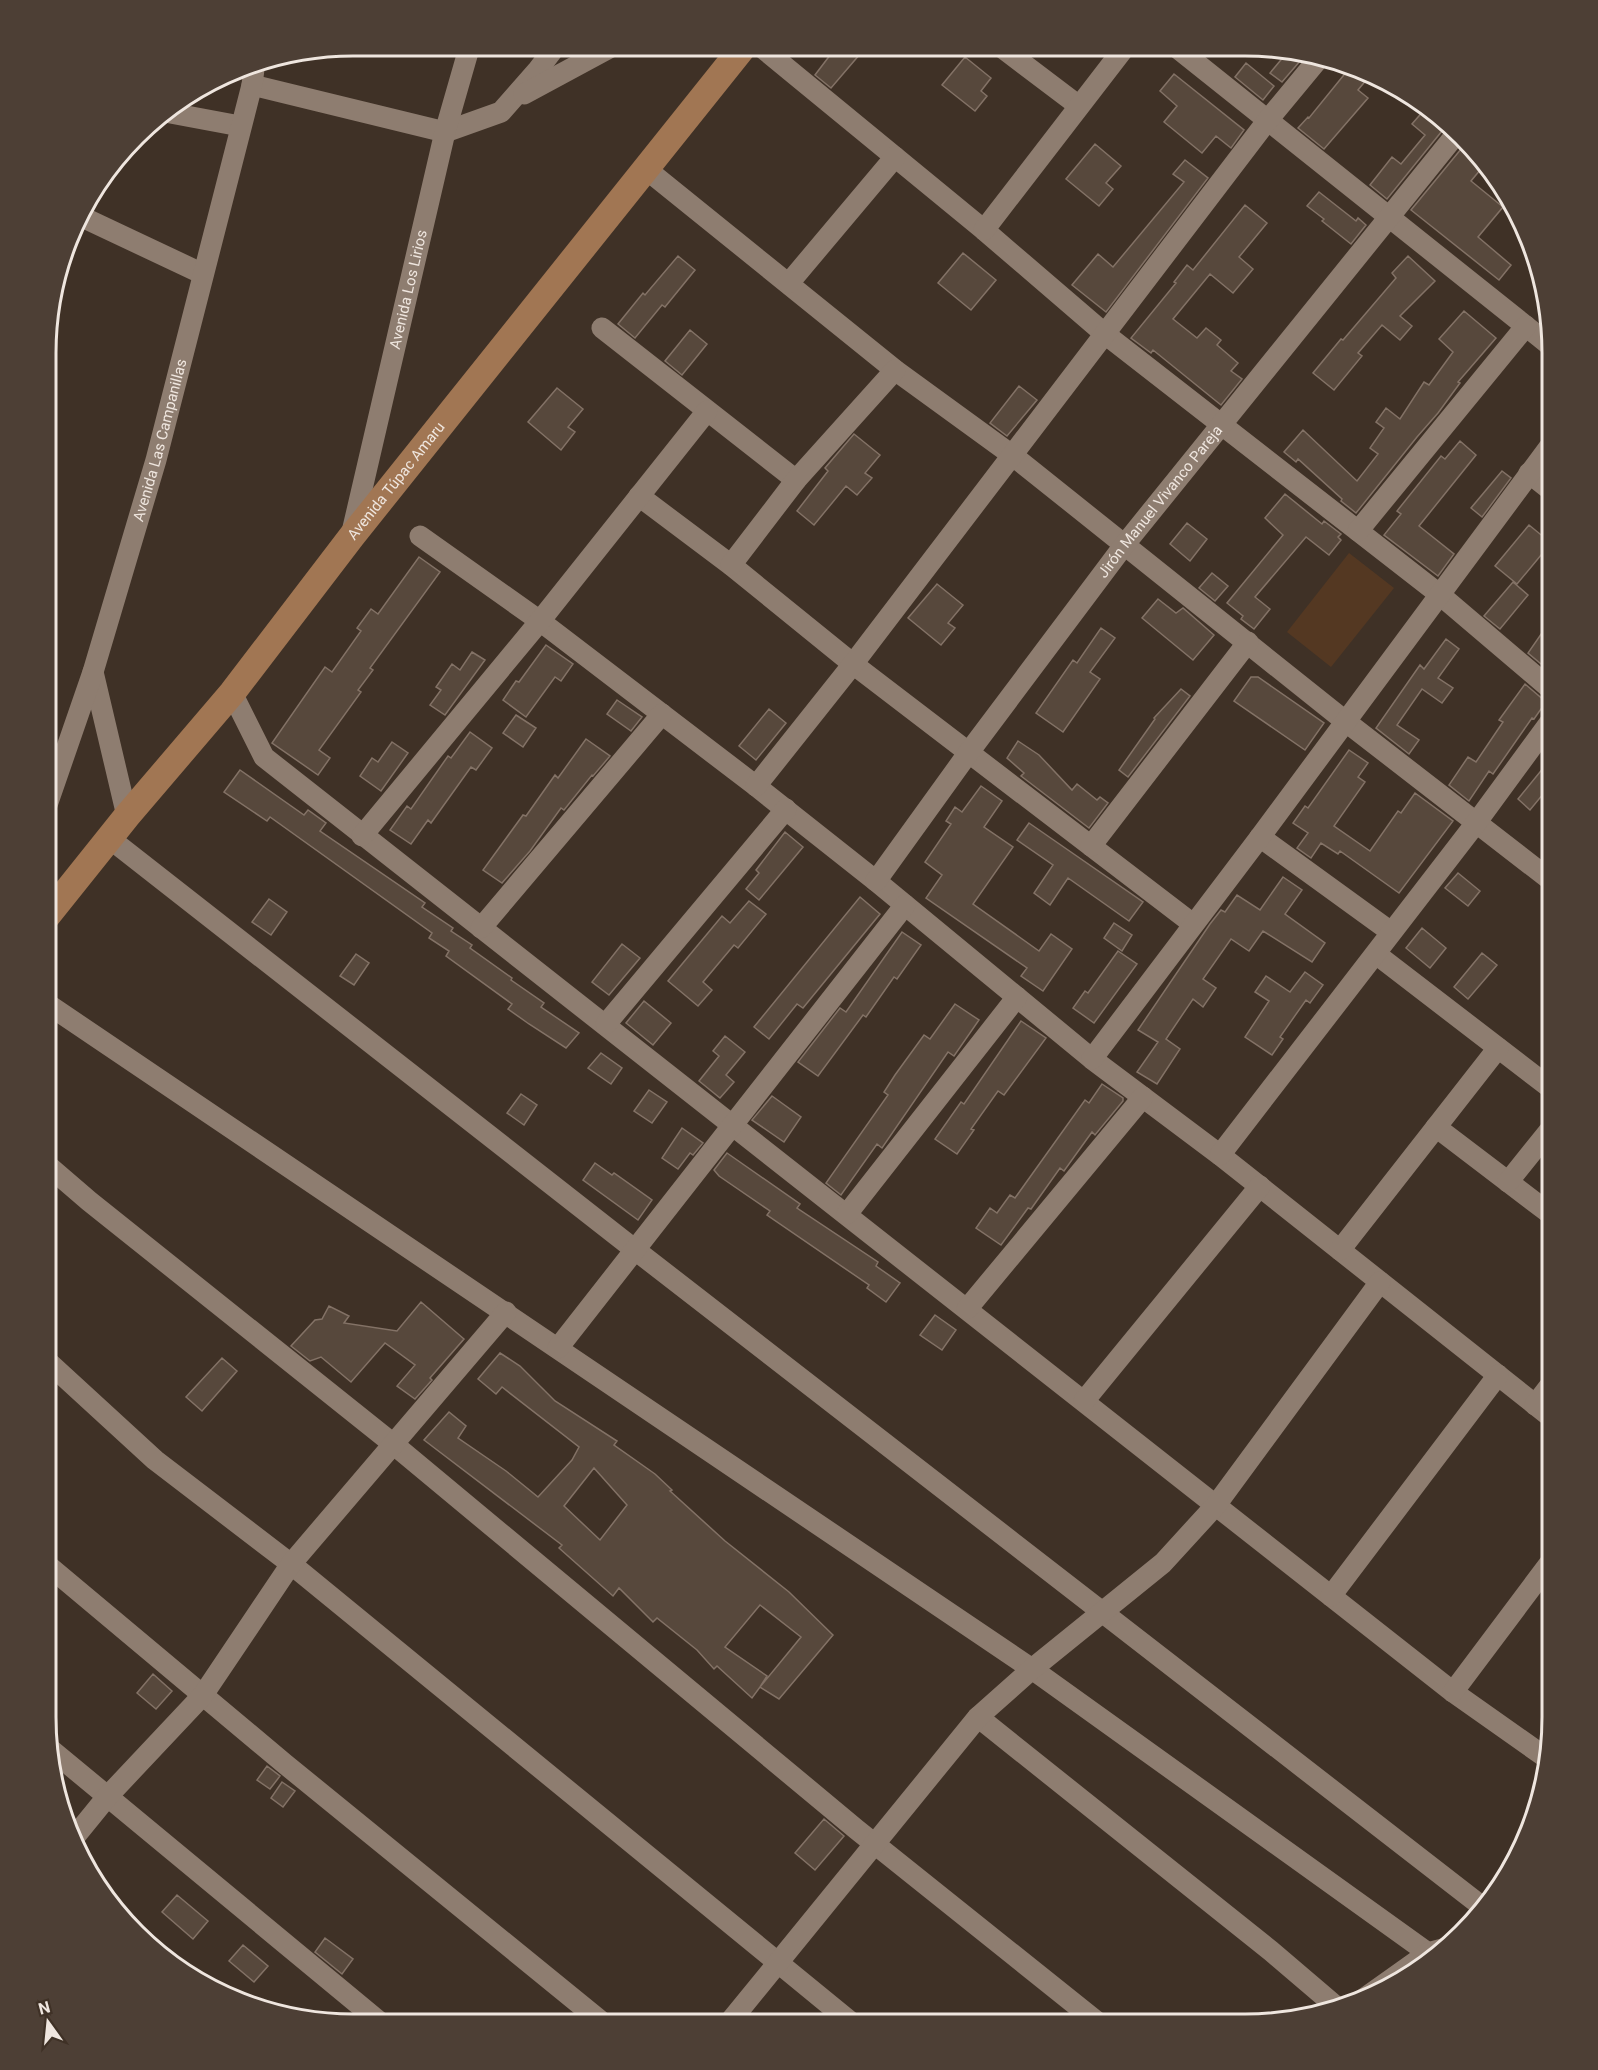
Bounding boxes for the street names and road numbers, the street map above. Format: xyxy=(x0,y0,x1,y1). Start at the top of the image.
street label: Avenida Los Lirios xyxy=(386,228,431,351)
street label: Avenida Las Campanillas xyxy=(129,357,190,524)
street label: Avenida Túpac Amaru xyxy=(344,418,449,543)
street label: Jirón Manuel Vivanco Pareja xyxy=(1094,422,1226,581)

